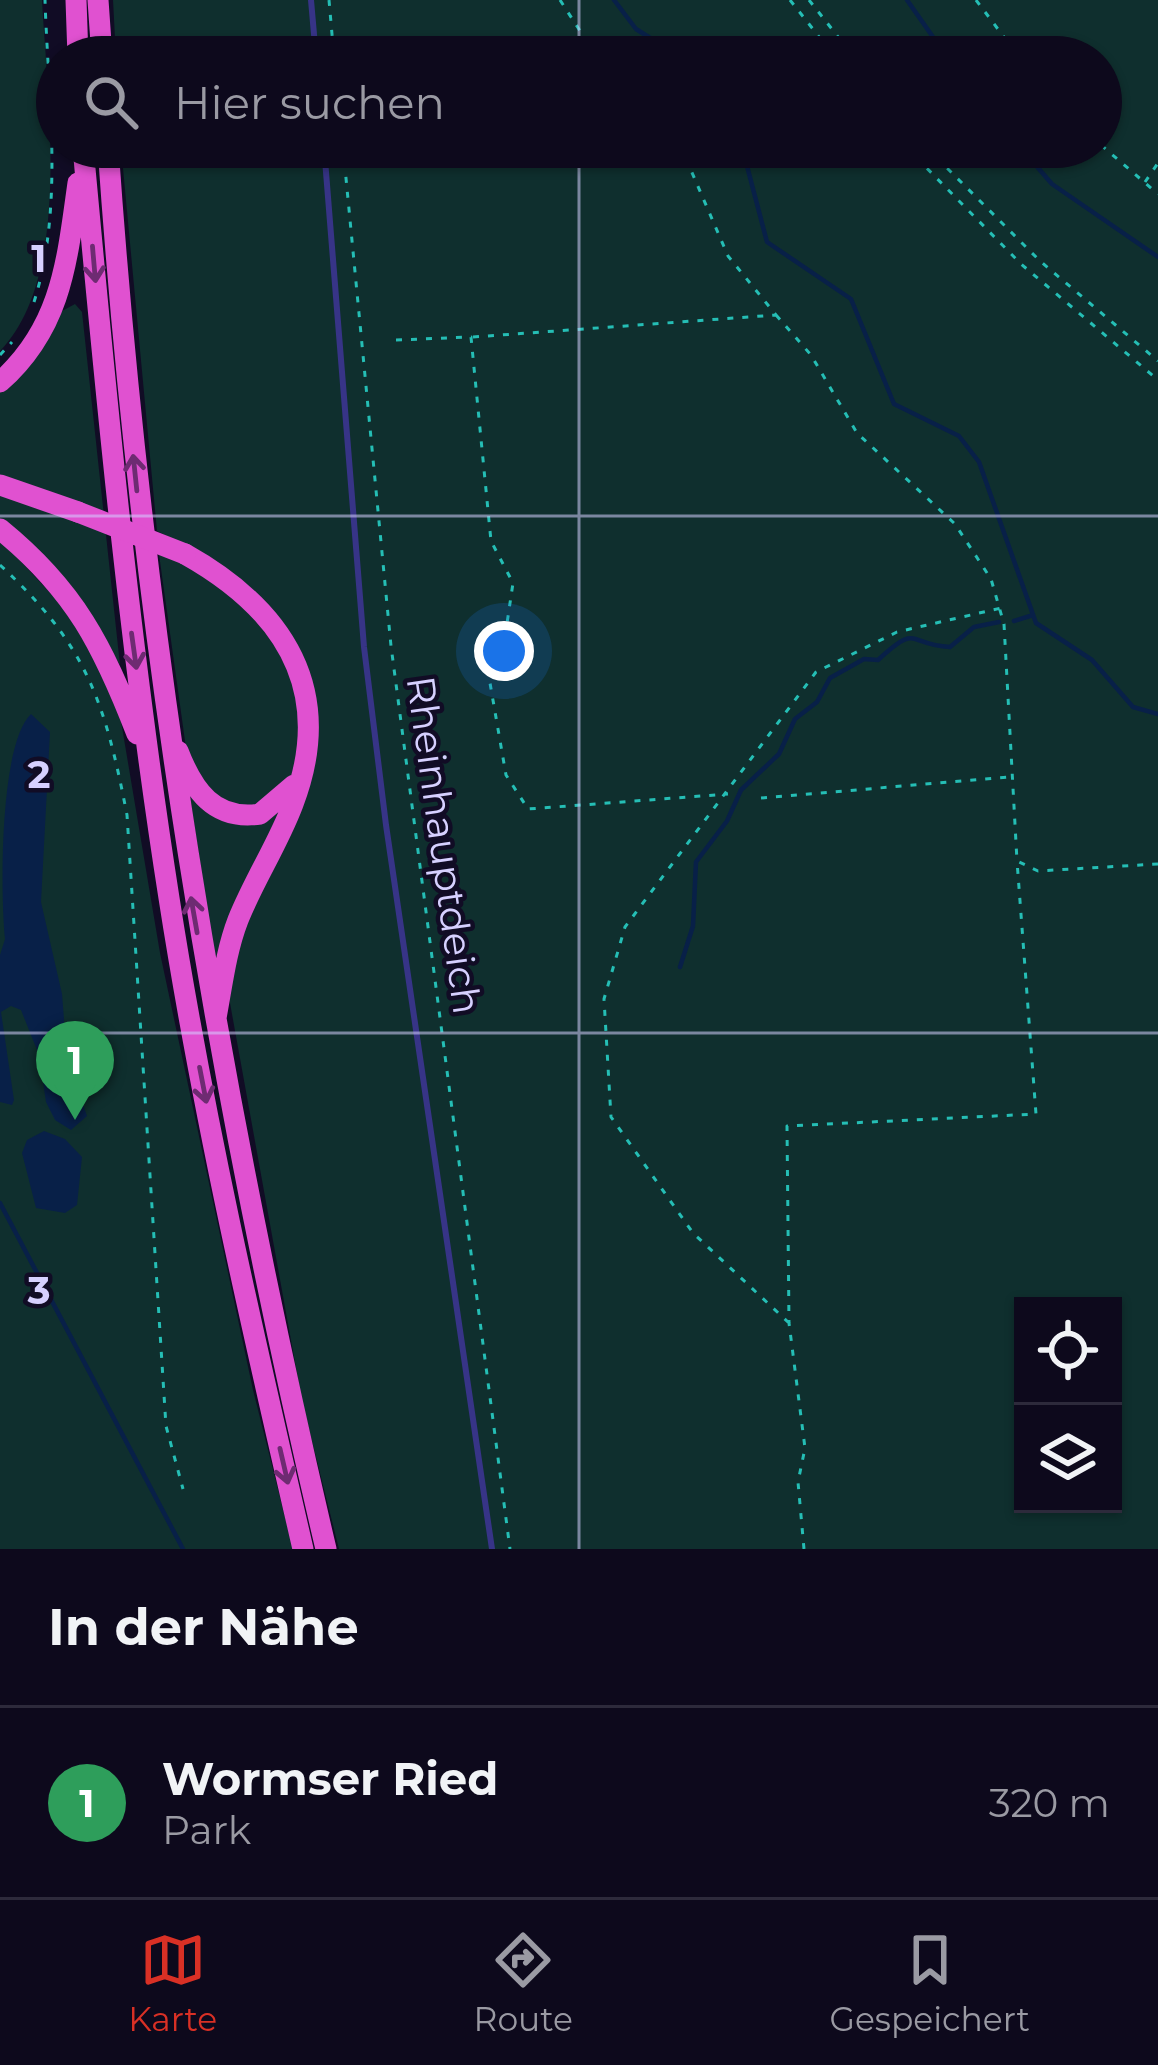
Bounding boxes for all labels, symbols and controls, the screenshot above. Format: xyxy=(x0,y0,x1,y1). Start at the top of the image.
search box xyxy=(36,36,1122,168)
icon: search xyxy=(78,69,144,135)
text: Hier suchen xyxy=(174,75,445,130)
text: 1 xyxy=(31,234,47,282)
one-way arrow xyxy=(83,243,106,282)
one-way arrow xyxy=(123,454,146,493)
your location xyxy=(474,621,534,681)
one-way arrow xyxy=(123,631,146,670)
street label: Rheinhauptdeich xyxy=(397,673,491,1017)
text: 2 xyxy=(27,750,51,798)
one-way arrow xyxy=(182,897,205,936)
pin: 1 xyxy=(36,1021,114,1120)
one-way arrow xyxy=(193,1064,215,1103)
text: 3 xyxy=(26,1266,51,1314)
map controls xyxy=(1014,1297,1122,1513)
button: locate xyxy=(1014,1297,1122,1405)
button: layers xyxy=(1014,1405,1122,1513)
one-way arrow xyxy=(273,1447,296,1485)
text: In der Nähe xyxy=(48,1596,359,1658)
text: Wormser Ried xyxy=(162,1751,498,1806)
text: 1 xyxy=(79,1779,95,1827)
text: 320 m xyxy=(989,1779,1110,1827)
text: Park xyxy=(162,1806,251,1854)
tab: Karte xyxy=(128,1927,217,2039)
tab: Route xyxy=(474,1927,573,2039)
tab: Gespeichert xyxy=(829,1927,1030,2039)

